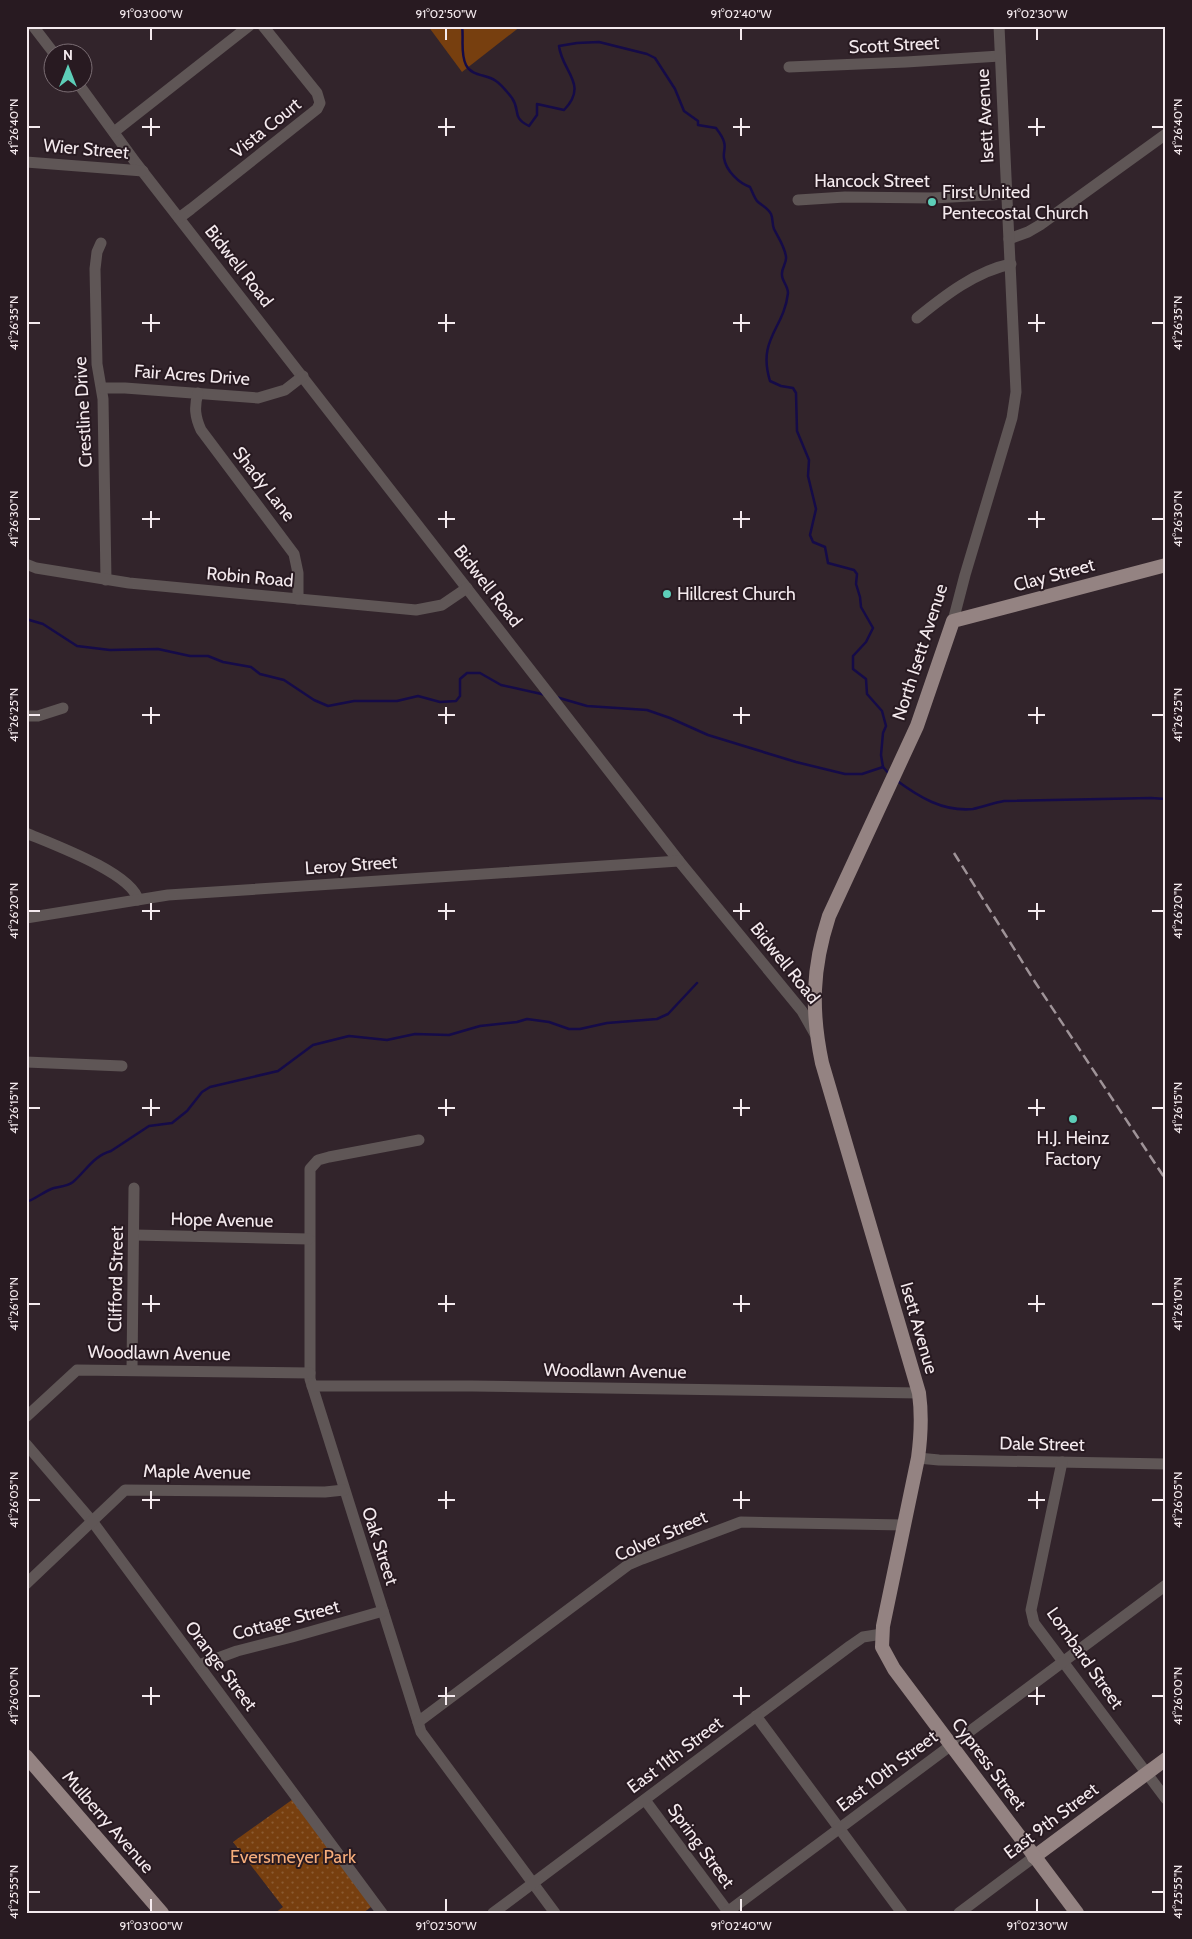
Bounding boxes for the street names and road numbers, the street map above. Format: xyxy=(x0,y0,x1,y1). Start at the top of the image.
street label: Scott Street xyxy=(848,32,940,58)
street label: Isett Avenue xyxy=(972,68,998,164)
street label: Vista Court xyxy=(227,93,305,163)
street label: Wier Street xyxy=(42,134,130,164)
street label: Hancock Street xyxy=(814,170,930,192)
street label: Bidwell Road xyxy=(200,221,278,311)
street label: Crestline Drive xyxy=(69,356,97,468)
street label: Fair Acres Drive xyxy=(133,360,251,390)
street label: Shady Lane xyxy=(228,442,300,526)
street label: Bidwell Road xyxy=(449,541,527,631)
street label: Clay Street xyxy=(1011,554,1097,596)
street label: Robin Road xyxy=(206,562,294,592)
street label: North Isett Avenue xyxy=(888,581,952,723)
street label: Leroy Street xyxy=(304,851,398,879)
street label: Bidwell Road xyxy=(746,918,824,1008)
street label: Hope Avenue xyxy=(170,1208,274,1232)
street label: Clifford Street xyxy=(104,1226,128,1332)
street label: Isett Avenue xyxy=(895,1280,943,1376)
street label: Woodlawn Avenue xyxy=(87,1341,231,1365)
street label: Woodlawn Avenue xyxy=(543,1359,687,1383)
street label: Dale Street xyxy=(999,1432,1085,1456)
street label: Maple Avenue xyxy=(143,1460,251,1484)
street label: Oak Street xyxy=(357,1504,403,1588)
street label: Colver Street xyxy=(611,1506,711,1566)
street label: Cottage Street xyxy=(230,1595,342,1645)
street label: Lombard Street xyxy=(1042,1603,1128,1713)
street label: Orange Street xyxy=(180,1617,262,1715)
street label: East 11th Street xyxy=(623,1712,727,1798)
street label: Cypress Street xyxy=(947,1713,1031,1815)
street label: East 10th Street xyxy=(832,1726,942,1816)
street label: Mulberry Avenue xyxy=(57,1766,159,1878)
street label: East 9th Street xyxy=(999,1778,1103,1864)
street label: Spring Street xyxy=(663,1799,739,1893)

